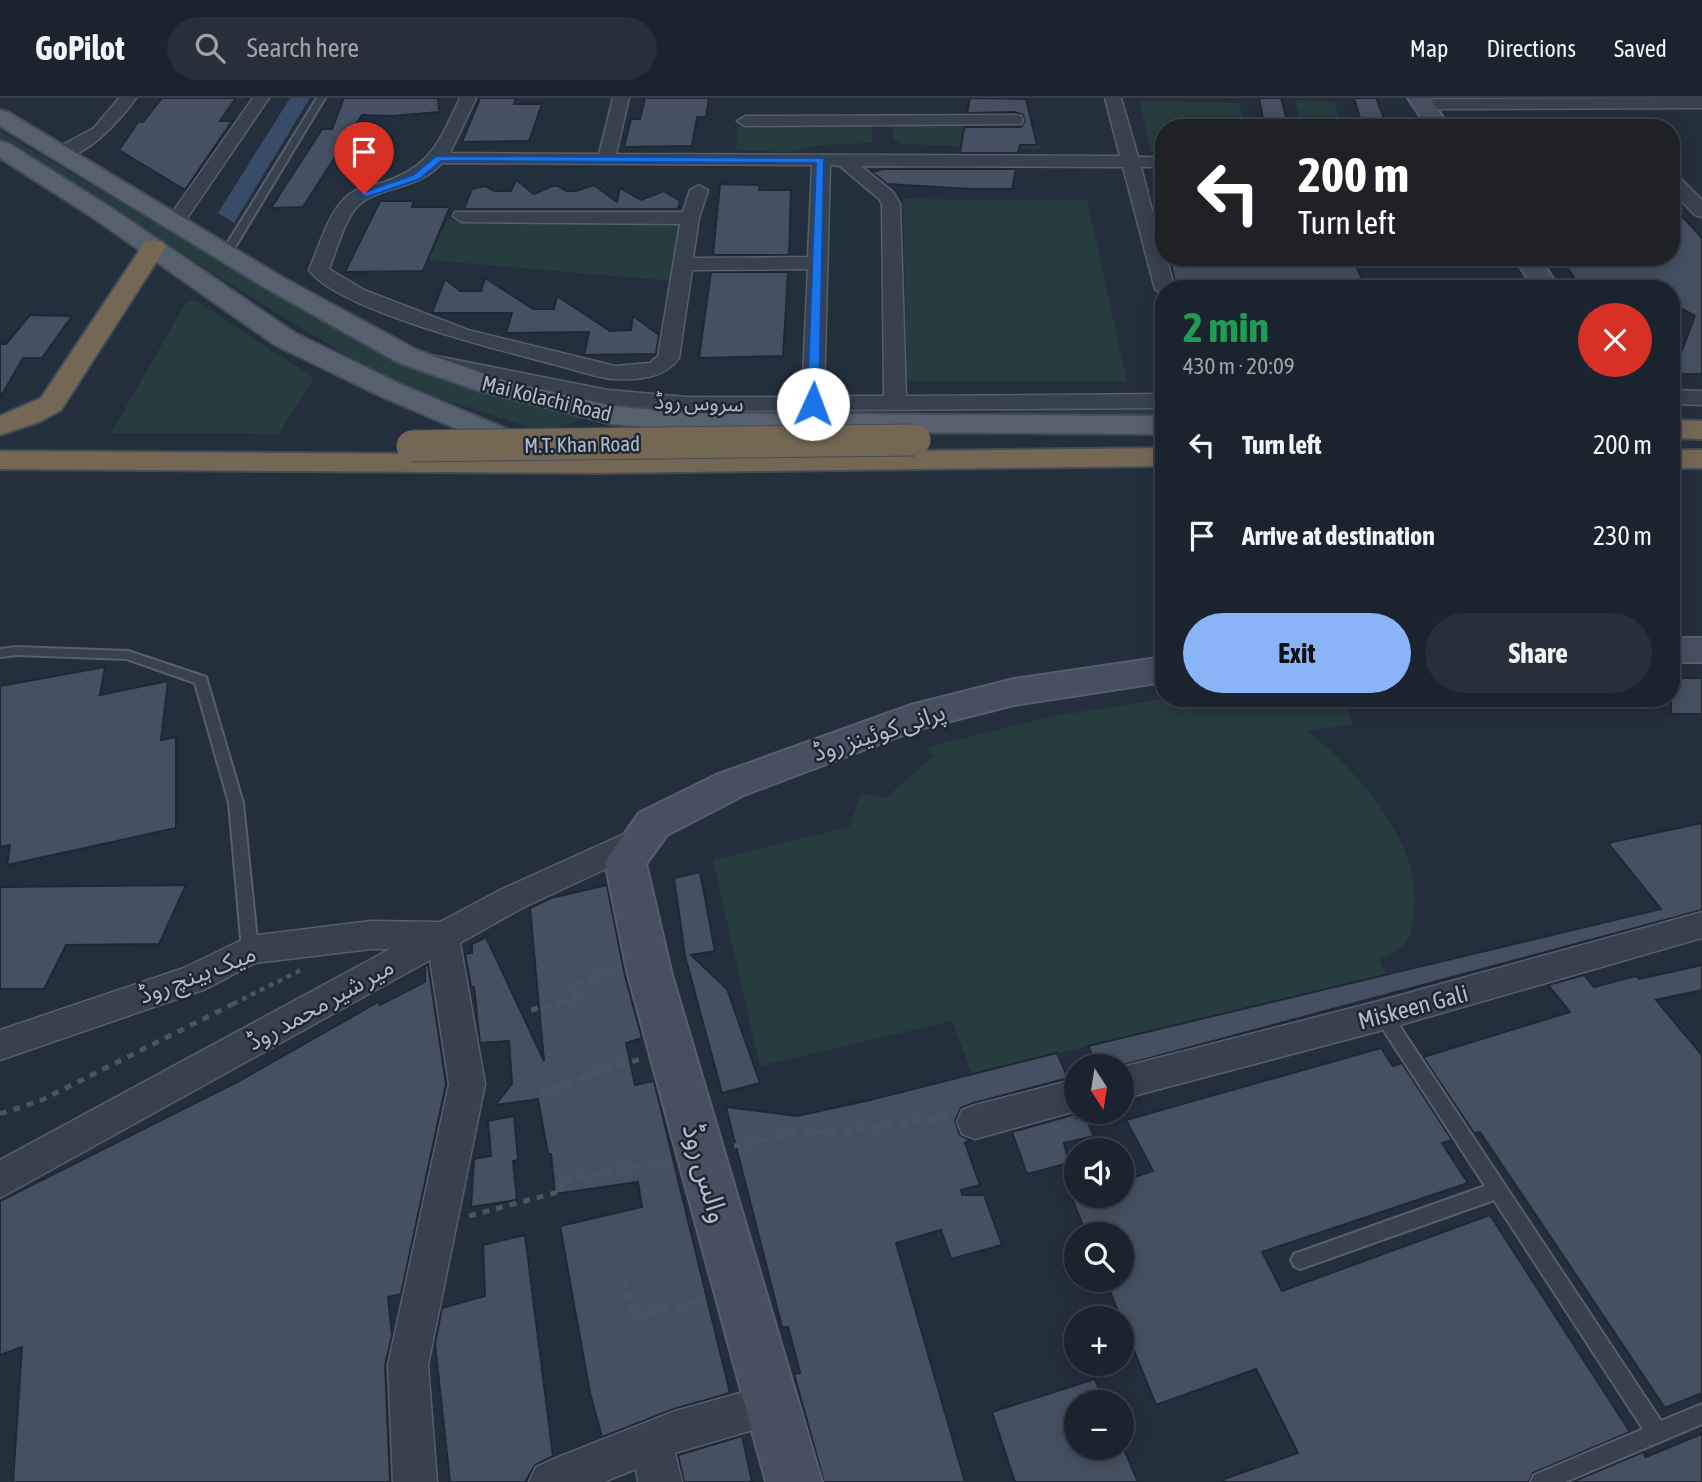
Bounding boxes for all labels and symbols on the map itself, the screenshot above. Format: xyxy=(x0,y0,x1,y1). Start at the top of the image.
pin xyxy=(334,122,394,194)
position arrow xyxy=(776,367,850,441)
street label: Mai Kolachi Road xyxy=(480,370,614,426)
street label: سروس روڈ xyxy=(654,388,744,417)
street label: M.T. Khan Road xyxy=(524,431,640,457)
street label: پرانی کوئینز روڈ xyxy=(809,698,949,768)
street label: میک ہینچ روڈ xyxy=(135,939,261,1012)
street label: میر شیر محمد روڈ xyxy=(242,953,399,1056)
street label: Miskeen Gali xyxy=(1355,979,1471,1035)
north arrow xyxy=(1064,1054,1134,1124)
street label: والس روڈ xyxy=(676,1120,735,1227)

